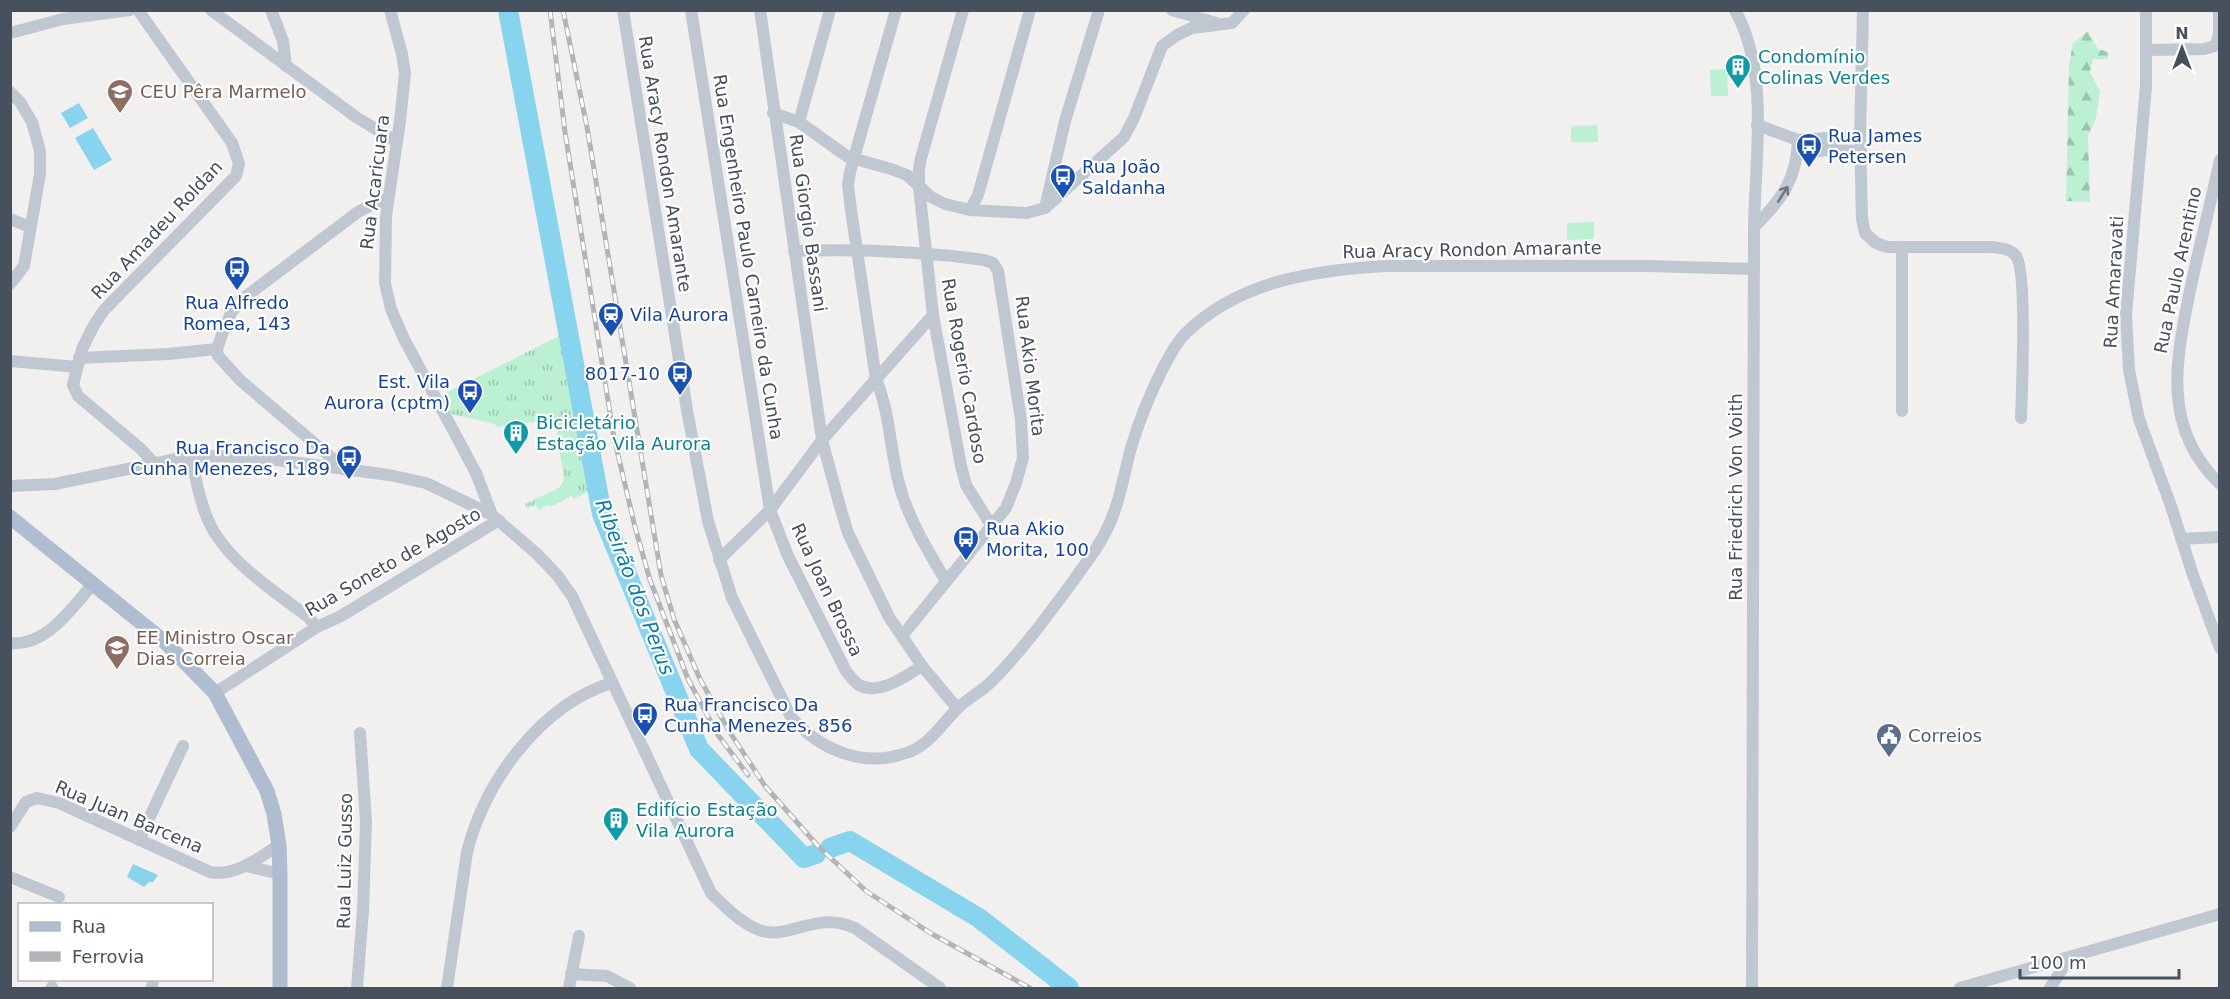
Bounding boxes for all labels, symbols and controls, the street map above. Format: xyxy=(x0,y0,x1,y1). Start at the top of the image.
north arrow xyxy=(2152,18,2212,78)
text: N xyxy=(2175,24,2189,43)
street label: Rua Aracy Rondon Amarante xyxy=(635,34,696,294)
place label: Condomínio Colinas Verdes xyxy=(1758,46,1890,88)
building icon: Condomínio Colinas Verdes xyxy=(1723,52,1753,90)
street label: Rua Engenheiro Paulo Carneiro da Cunha xyxy=(709,73,788,441)
school or university icon: CEU Pêra Marmelo xyxy=(105,77,135,115)
place label: CEU Pêra Marmelo xyxy=(140,81,307,102)
street label: Rua Acaricuara xyxy=(356,113,393,251)
place label: Rua James Petersen xyxy=(1828,125,1922,167)
bus stop icon: Rua James Petersen xyxy=(1794,131,1824,169)
street label: Rua Giorgio Bassani xyxy=(786,133,831,313)
street label: Rua Amadeu Roldan xyxy=(87,156,226,303)
place label: Rua João Saldanha xyxy=(1082,156,1166,198)
bus stop icon: Rua João Saldanha xyxy=(1048,162,1078,200)
street label: Rua Paulo Arentino xyxy=(2150,184,2205,355)
one-way arrow xyxy=(1777,186,1789,203)
street label: Rua Amaravati xyxy=(2100,215,2127,349)
street label: Rua Aracy Rondon Amarante xyxy=(1342,237,1602,262)
bus stop icon: Rua Alfredo Romea, 143 xyxy=(222,254,252,292)
street label: Rua Rogerio Cardoso xyxy=(938,277,991,465)
place label: Rua Alfredo Romea, 143 xyxy=(183,292,291,334)
street label: Rua Akio Morita xyxy=(1011,294,1050,437)
station icon: Vila Aurora xyxy=(596,300,626,338)
place label: Vila Aurora xyxy=(630,304,729,325)
bus stop icon: 8017-10 xyxy=(665,359,695,397)
place label: 8017-10 xyxy=(585,363,660,384)
place label: Est. Vila Aurora (cptm) xyxy=(324,371,450,413)
bus stop icon: Est. Vila Aurora (cptm) xyxy=(455,377,485,415)
street label: Rua Friedrich Von Voith xyxy=(1725,393,1746,601)
place label: Bicicletário Estação Vila Aurora xyxy=(536,412,711,454)
building icon: Bicicletário Estação Vila Aurora xyxy=(501,418,531,456)
place label: Rua Francisco Da Cunha Menezes, 1189 xyxy=(130,437,330,479)
bus stop icon: Rua Francisco Da Cunha Menezes, 1189 xyxy=(334,443,364,481)
water label: Ribeirão dos Perus xyxy=(590,496,680,678)
street label: Rua Soneto de Agosto xyxy=(301,503,484,620)
place label: Rua Akio Morita, 100 xyxy=(986,518,1089,560)
street label: Rua Joan Brossa xyxy=(787,520,868,660)
bus stop icon: Rua Akio Morita, 100 xyxy=(951,524,981,562)
place label: EE Ministro Oscar Dias Correia xyxy=(136,627,294,669)
school or university icon: EE Ministro Oscar Dias Correia xyxy=(102,633,132,671)
place label: Rua Francisco Da Cunha Menezes, 856 xyxy=(664,694,852,736)
bus stop icon: Rua Francisco Da Cunha Menezes, 856 xyxy=(630,700,660,738)
public building icon: Correios xyxy=(1874,721,1904,759)
place label: Correios xyxy=(1908,725,1982,746)
street label: Rua Juan Barcena xyxy=(52,776,206,857)
street label: Rua Luiz Gusso xyxy=(333,793,356,929)
place label: Edifício Estação Vila Aurora xyxy=(636,799,778,841)
building icon: Edifício Estação Vila Aurora xyxy=(601,805,631,843)
legend xyxy=(18,903,213,981)
text: Rua xyxy=(72,916,106,937)
scale bar xyxy=(2020,942,2179,980)
text: Ferrovia xyxy=(72,946,144,967)
text: 100 m xyxy=(2029,952,2087,973)

